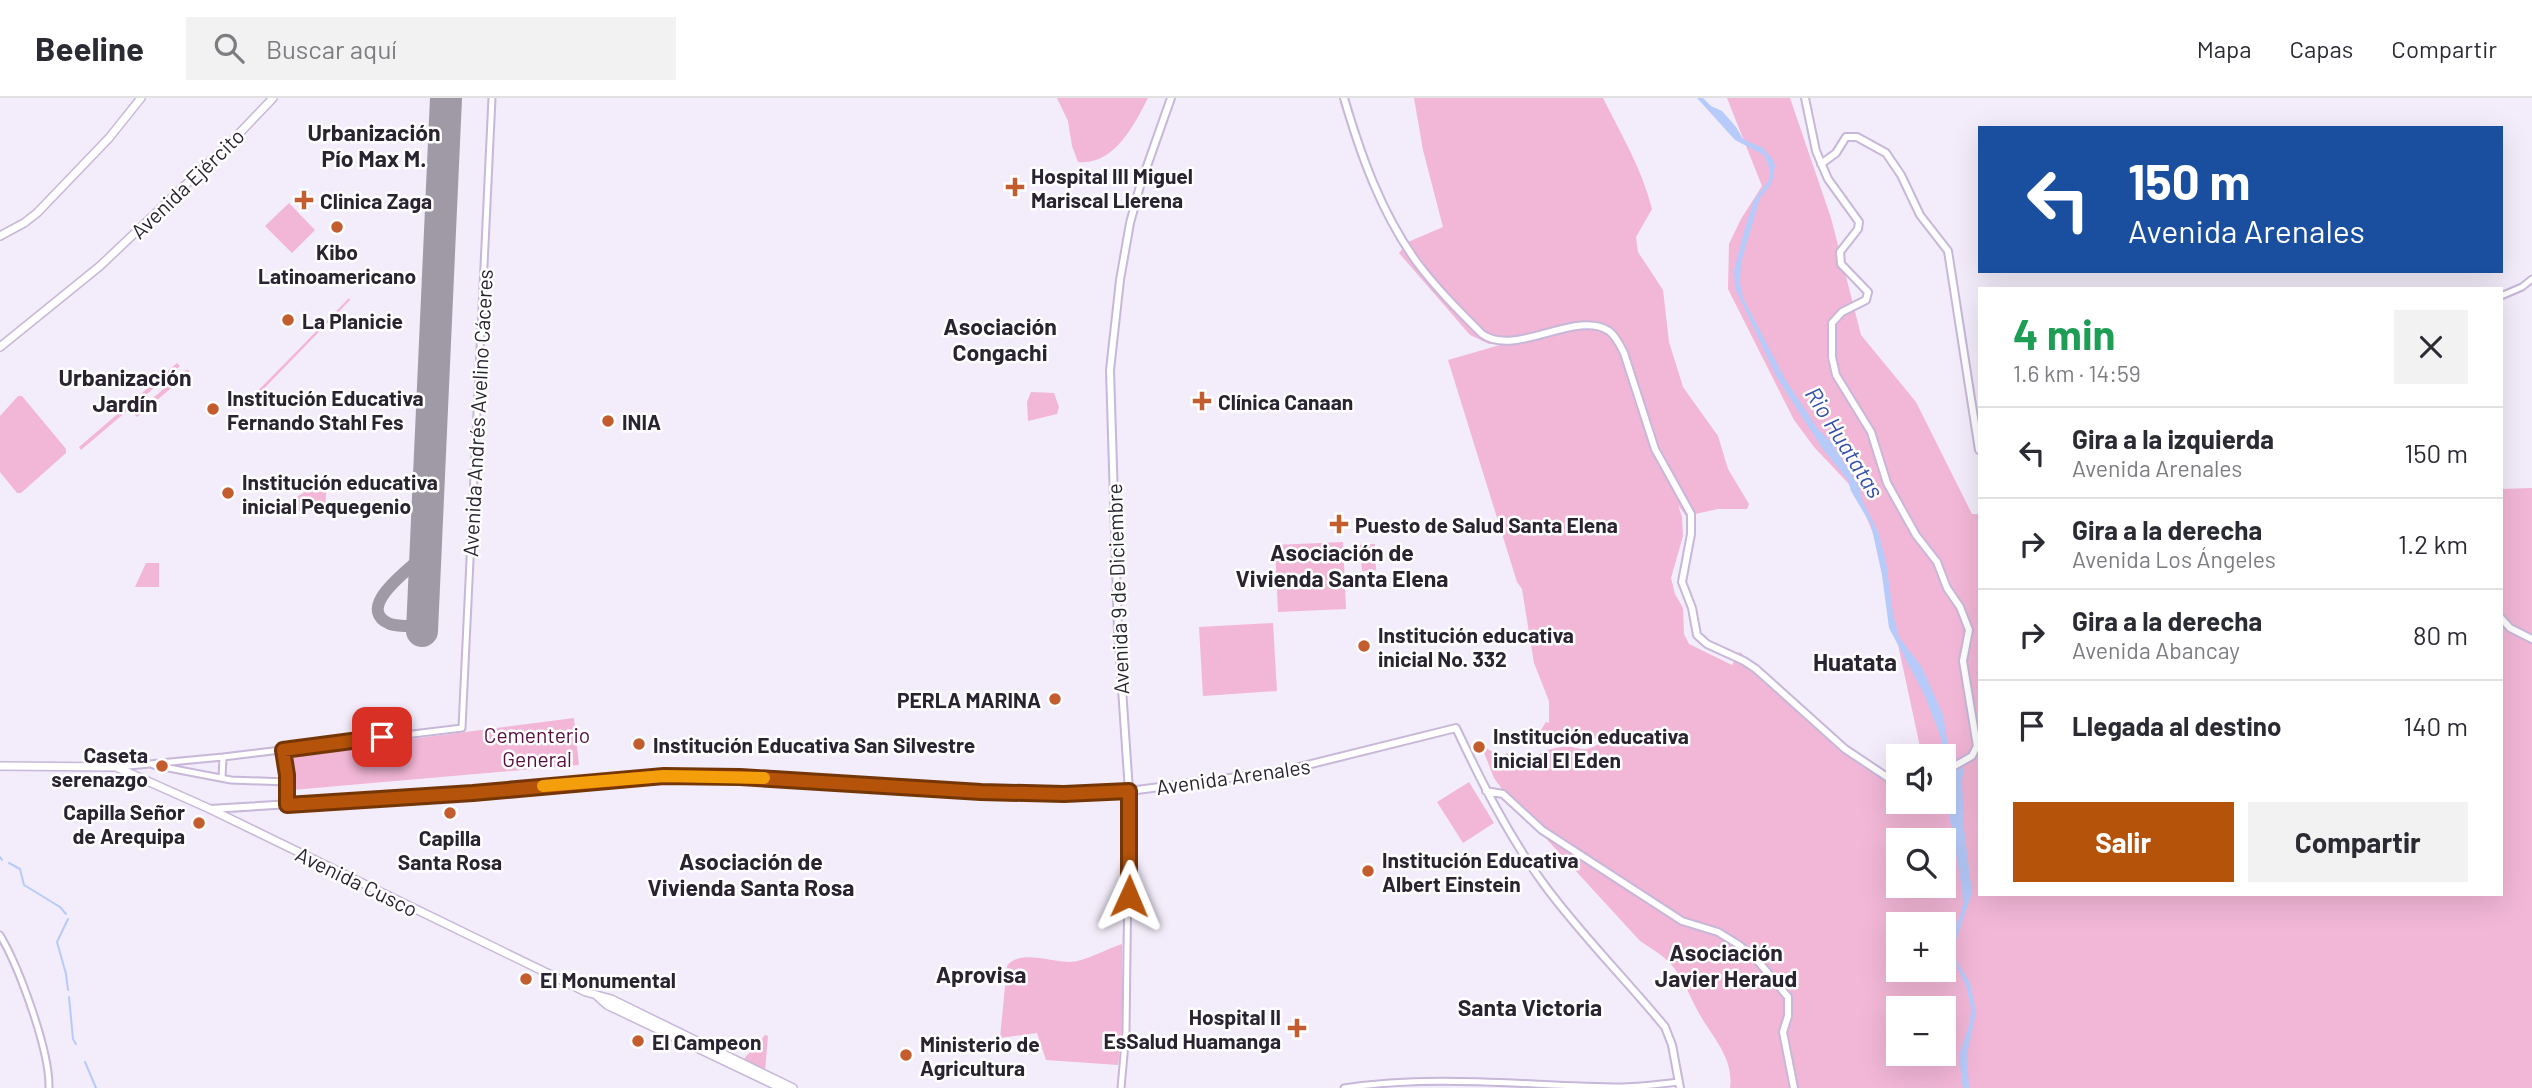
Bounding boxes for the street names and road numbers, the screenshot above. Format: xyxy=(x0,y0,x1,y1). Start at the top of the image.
street label: Avenida Ejército xyxy=(125,123,249,243)
street label: Avenida Andrés Avelino Cáceres xyxy=(457,268,497,558)
street label: Avenida 9 de Diciembre xyxy=(1101,483,1133,695)
street label: Avenida Arenales xyxy=(1154,753,1312,799)
street label: Avenida Cusco xyxy=(292,841,422,921)

